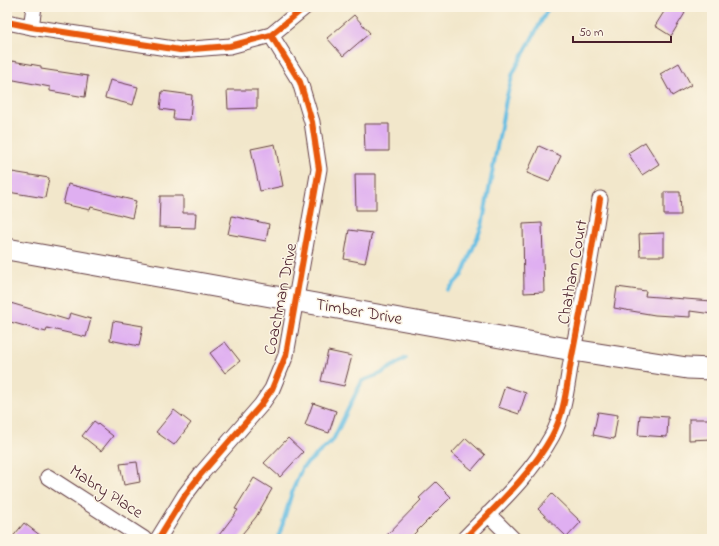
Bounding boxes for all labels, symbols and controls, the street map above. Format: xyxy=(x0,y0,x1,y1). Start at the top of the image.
scale bar xyxy=(573,18,671,44)
text: 50 m xyxy=(579,24,603,42)
street label: Chatham Court xyxy=(552,217,595,326)
street label: Coachman Drive xyxy=(258,241,304,357)
street label: Timber Drive xyxy=(314,292,405,332)
street label: Mabry Place xyxy=(64,459,148,526)

